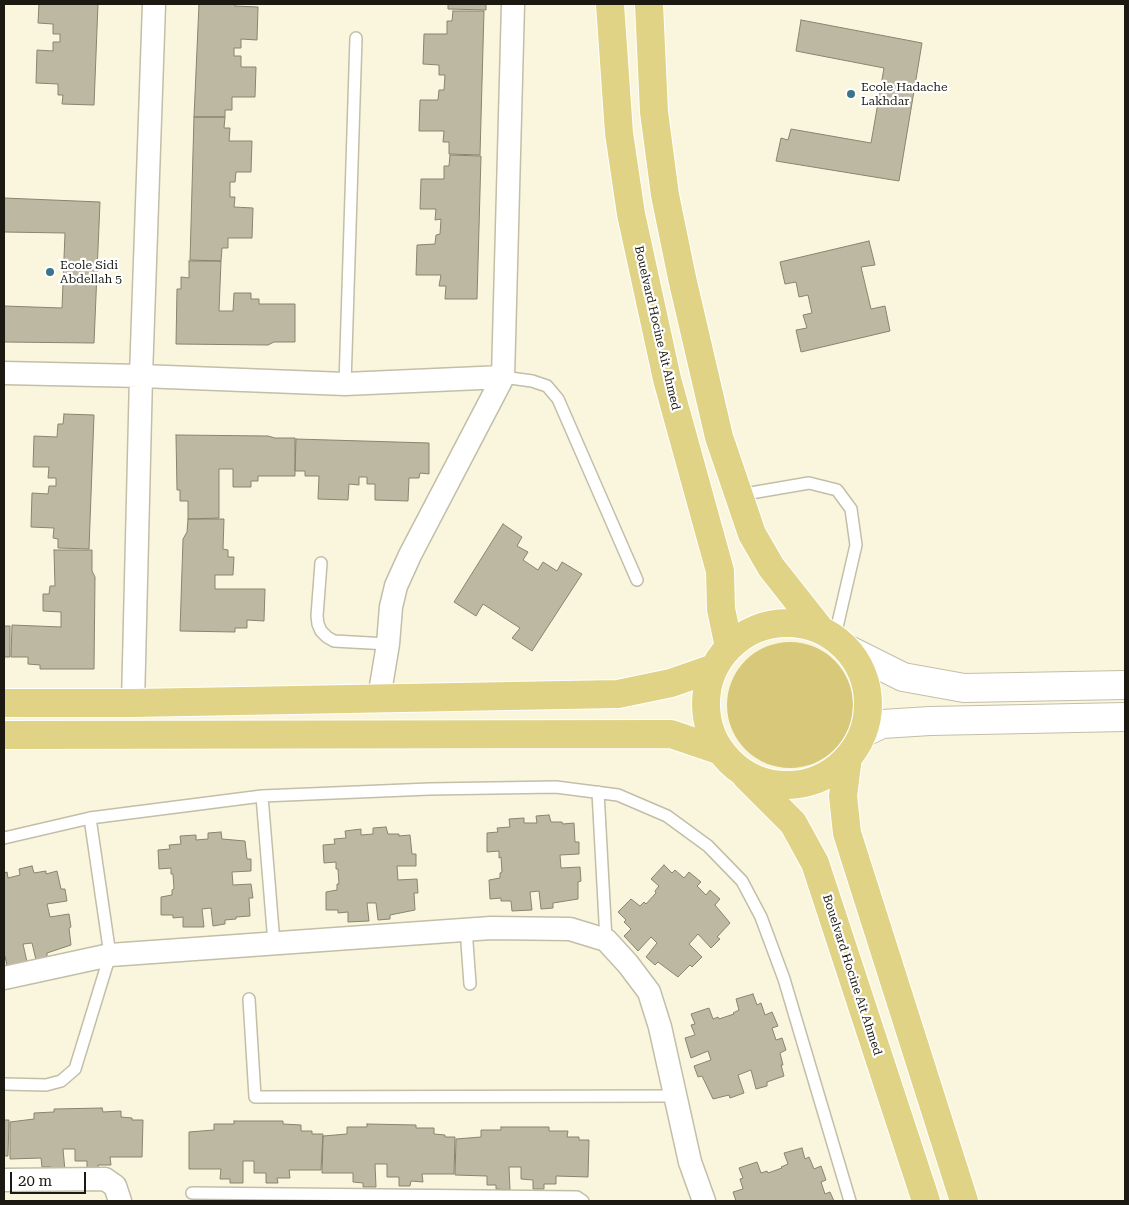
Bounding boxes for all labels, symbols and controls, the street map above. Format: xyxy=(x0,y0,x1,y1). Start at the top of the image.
place label: Ecole Hadache Lakhdar xyxy=(861,80,948,108)
marker: Ecole Hadache Lakhdar xyxy=(845,88,857,100)
street label: Bouelvard Hocine Ait Ahmed xyxy=(631,244,683,412)
place label: Ecole Sidi Abdellah 5 xyxy=(60,258,122,286)
marker: Ecole Sidi Abdellah 5 xyxy=(44,266,56,278)
street label: Bouelvard Hocine Ait Ahmed xyxy=(819,893,885,1057)
scale bar xyxy=(12,1162,89,1194)
text: 20 m xyxy=(18,1172,52,1190)

